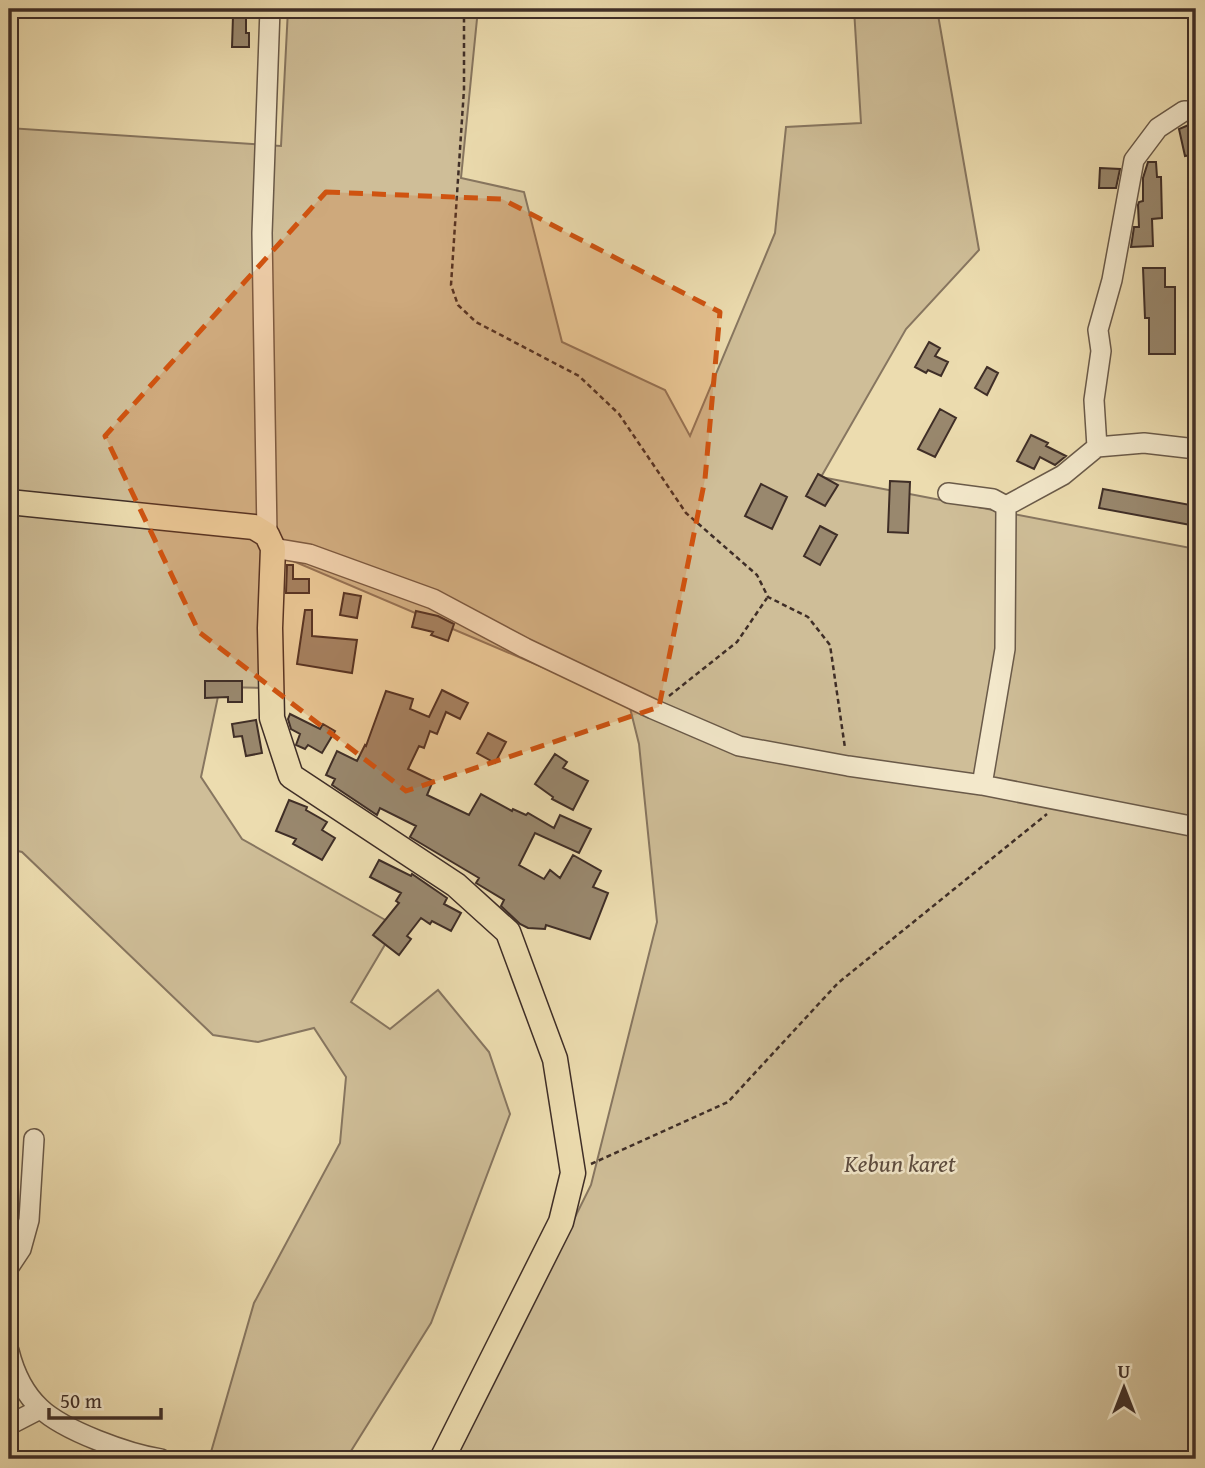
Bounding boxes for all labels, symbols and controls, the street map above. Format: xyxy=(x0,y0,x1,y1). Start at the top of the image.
park label: Kebun karet xyxy=(843,1146,956,1181)
north arrow xyxy=(1090,1352,1160,1422)
text: U xyxy=(1118,1357,1131,1385)
scale bar xyxy=(49,1377,161,1421)
text: 50 m xyxy=(60,1385,102,1416)

